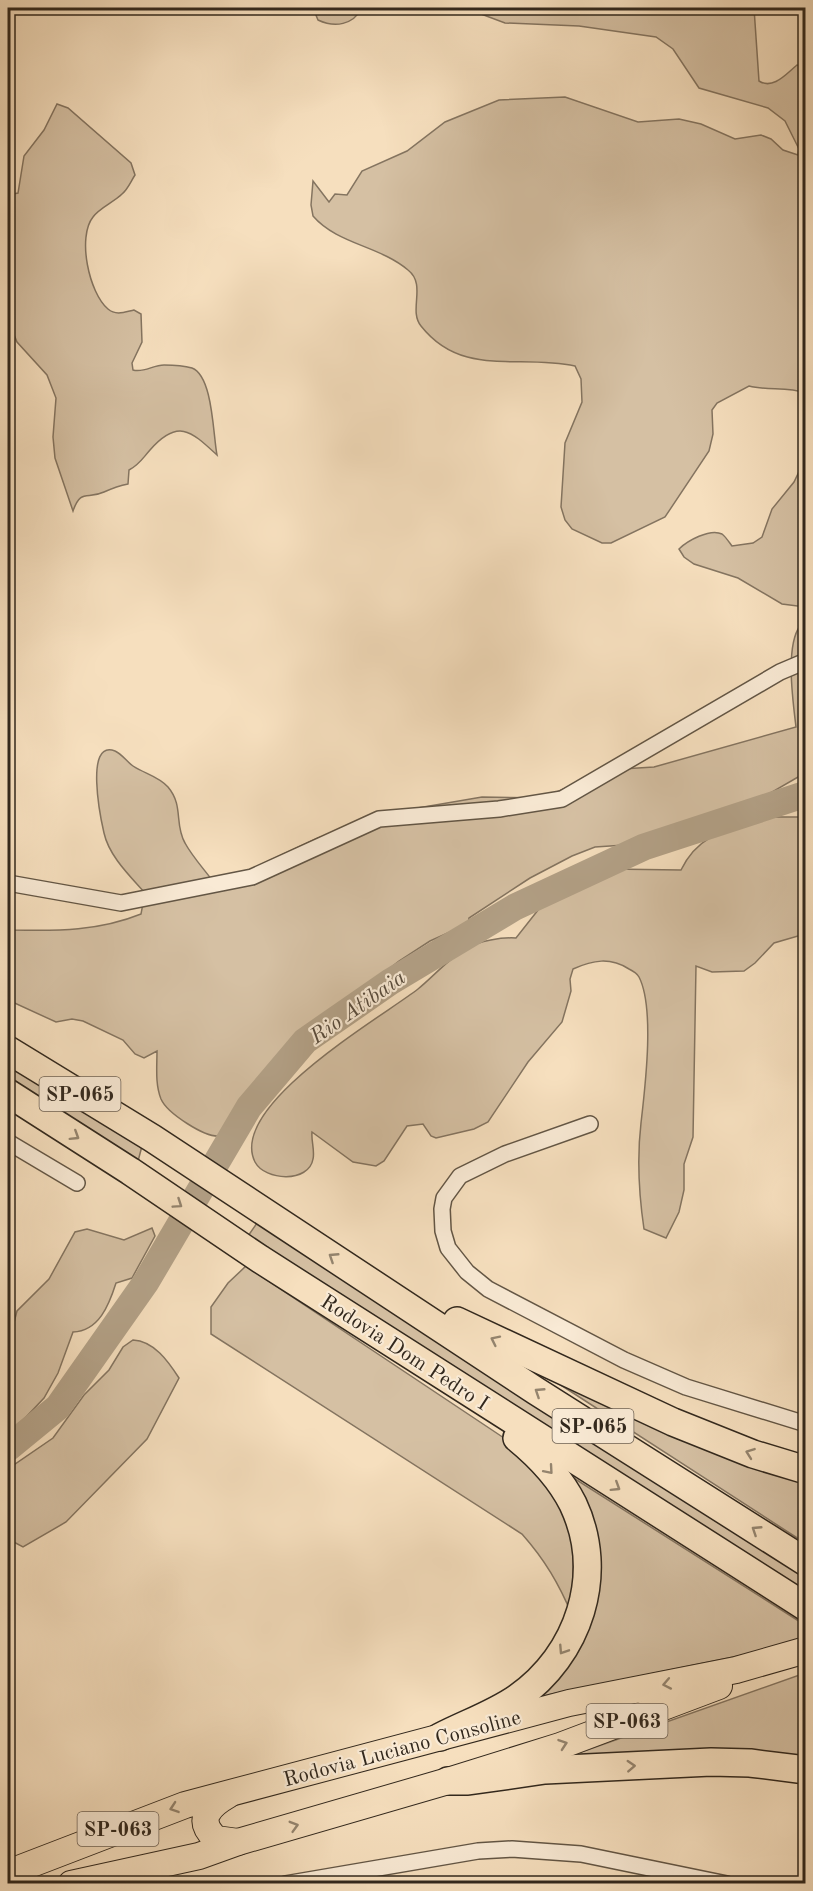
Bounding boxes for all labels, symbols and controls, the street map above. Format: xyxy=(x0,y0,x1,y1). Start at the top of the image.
water label: Rio Atibaia xyxy=(305,967,410,1049)
road number: SP-065 xyxy=(40,1077,121,1111)
one-way arrow xyxy=(68,1129,79,1140)
one-way arrow xyxy=(172,1197,183,1208)
one-way arrow xyxy=(329,1253,339,1265)
street label: Rodovia Dom Pedro I xyxy=(317,1291,492,1415)
one-way arrow xyxy=(490,1336,501,1347)
one-way arrow xyxy=(534,1388,545,1399)
road number: SP-065 xyxy=(552,1409,634,1443)
one-way arrow xyxy=(745,1448,755,1461)
one-way arrow xyxy=(542,1463,553,1474)
one-way arrow xyxy=(610,1480,621,1491)
one-way arrow xyxy=(752,1526,762,1538)
one-way arrow xyxy=(559,1644,571,1654)
one-way arrow xyxy=(662,1677,672,1690)
road number: SP-063 xyxy=(586,1704,668,1738)
street label: Rodovia Luciano Consoline xyxy=(281,1708,523,1791)
one-way arrow xyxy=(557,1739,568,1752)
one-way arrow xyxy=(627,1759,636,1772)
one-way arrow xyxy=(169,1801,180,1814)
road number: SP-063 xyxy=(78,1812,158,1846)
one-way arrow xyxy=(288,1821,299,1833)

